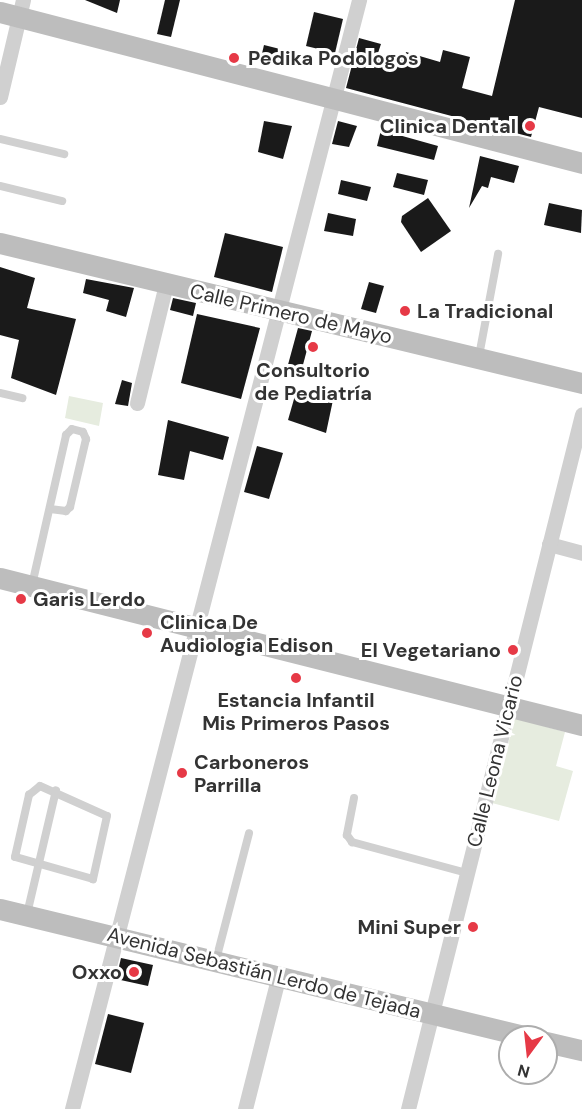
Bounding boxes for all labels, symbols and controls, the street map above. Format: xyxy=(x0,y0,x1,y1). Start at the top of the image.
place label: Pedika Podologos xyxy=(248,46,419,70)
marker: Pedika Podologos xyxy=(225,49,243,67)
place label: Clinica Dental xyxy=(380,114,516,138)
marker: Clinica Dental xyxy=(521,117,539,135)
street label: Calle Primero de Mayo xyxy=(188,279,394,349)
place label: La Tradicional xyxy=(417,299,553,323)
marker: La Tradicional xyxy=(398,304,412,318)
marker: Consultorio de Pediatría xyxy=(304,338,322,356)
place label: Consultorio de Pediatría xyxy=(254,358,372,405)
place label: Garis Lerdo xyxy=(33,587,145,611)
marker: Garis Lerdo xyxy=(14,592,28,606)
place label: Clinica De Audiologia Edison xyxy=(160,610,333,657)
marker: Clinica De Audiologia Edison xyxy=(138,624,156,642)
place label: El Vegetariano xyxy=(361,638,501,662)
marker: El Vegetariano xyxy=(506,643,520,657)
marker: Estancia Infantil Mis Primeros Pasos xyxy=(289,671,303,685)
street label: Calle Leona Vicario xyxy=(462,673,528,849)
place label: Estancia Infantil Mis Primeros Pasos xyxy=(202,688,390,735)
place label: Carboneros Parrilla xyxy=(194,750,309,797)
marker: Carboneros Parrilla xyxy=(175,766,189,780)
place label: Mini Super xyxy=(358,915,461,939)
marker: Mini Super xyxy=(466,920,480,934)
street label: Avenida Sebastián Lerdo de Tejada xyxy=(105,922,423,1024)
place label: Oxxo xyxy=(72,960,122,984)
marker: Oxxo xyxy=(127,965,141,979)
north arrow xyxy=(498,1025,558,1085)
text: N xyxy=(515,1059,532,1083)

